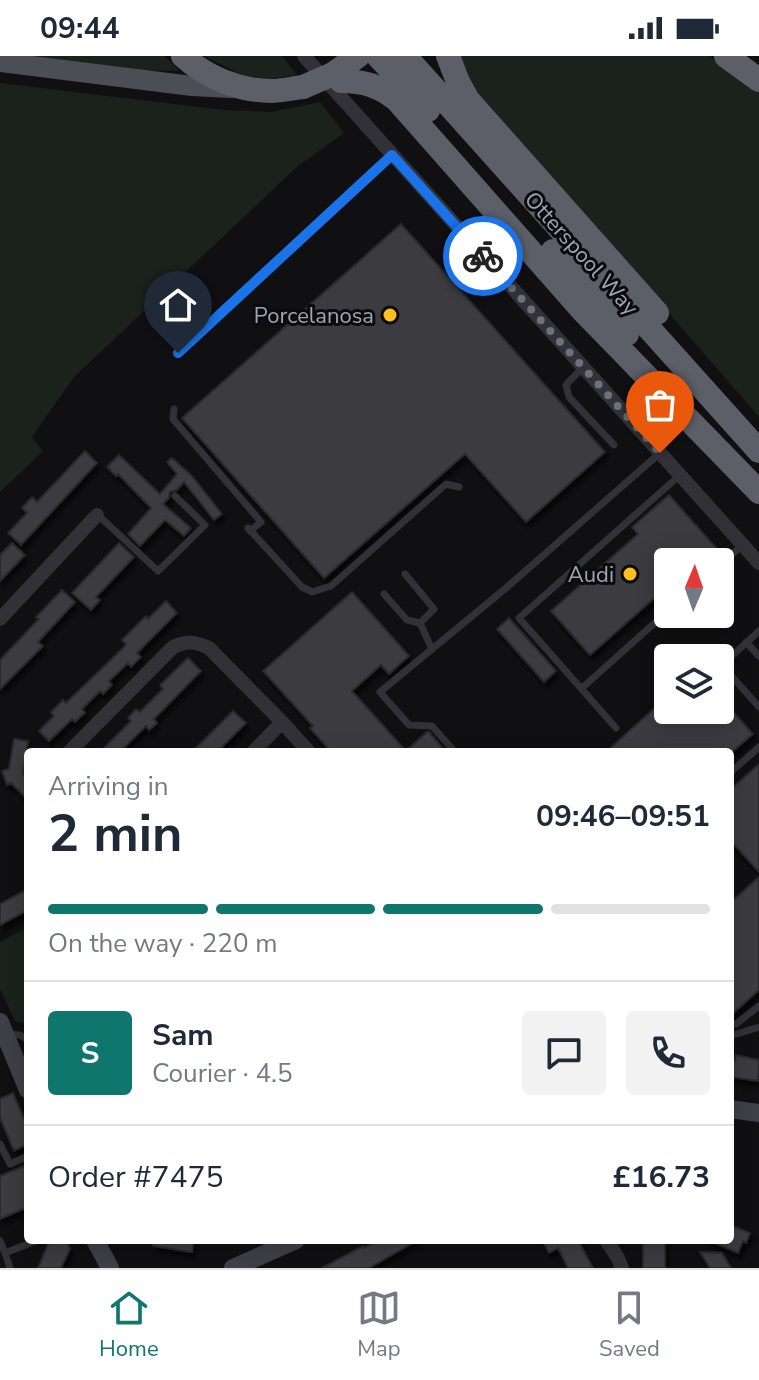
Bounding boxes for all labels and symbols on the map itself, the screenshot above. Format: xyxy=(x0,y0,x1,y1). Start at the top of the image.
street label: Otterspool Way xyxy=(518,185,645,323)
courier xyxy=(443,216,523,296)
pin xyxy=(144,271,212,353)
place label: Porcelanosa xyxy=(254,301,374,331)
marker: Porcelanosa xyxy=(381,306,399,324)
pin xyxy=(626,371,694,453)
north arrow xyxy=(654,548,734,628)
place label: Audi xyxy=(568,560,614,590)
marker: Audi xyxy=(621,565,639,583)

